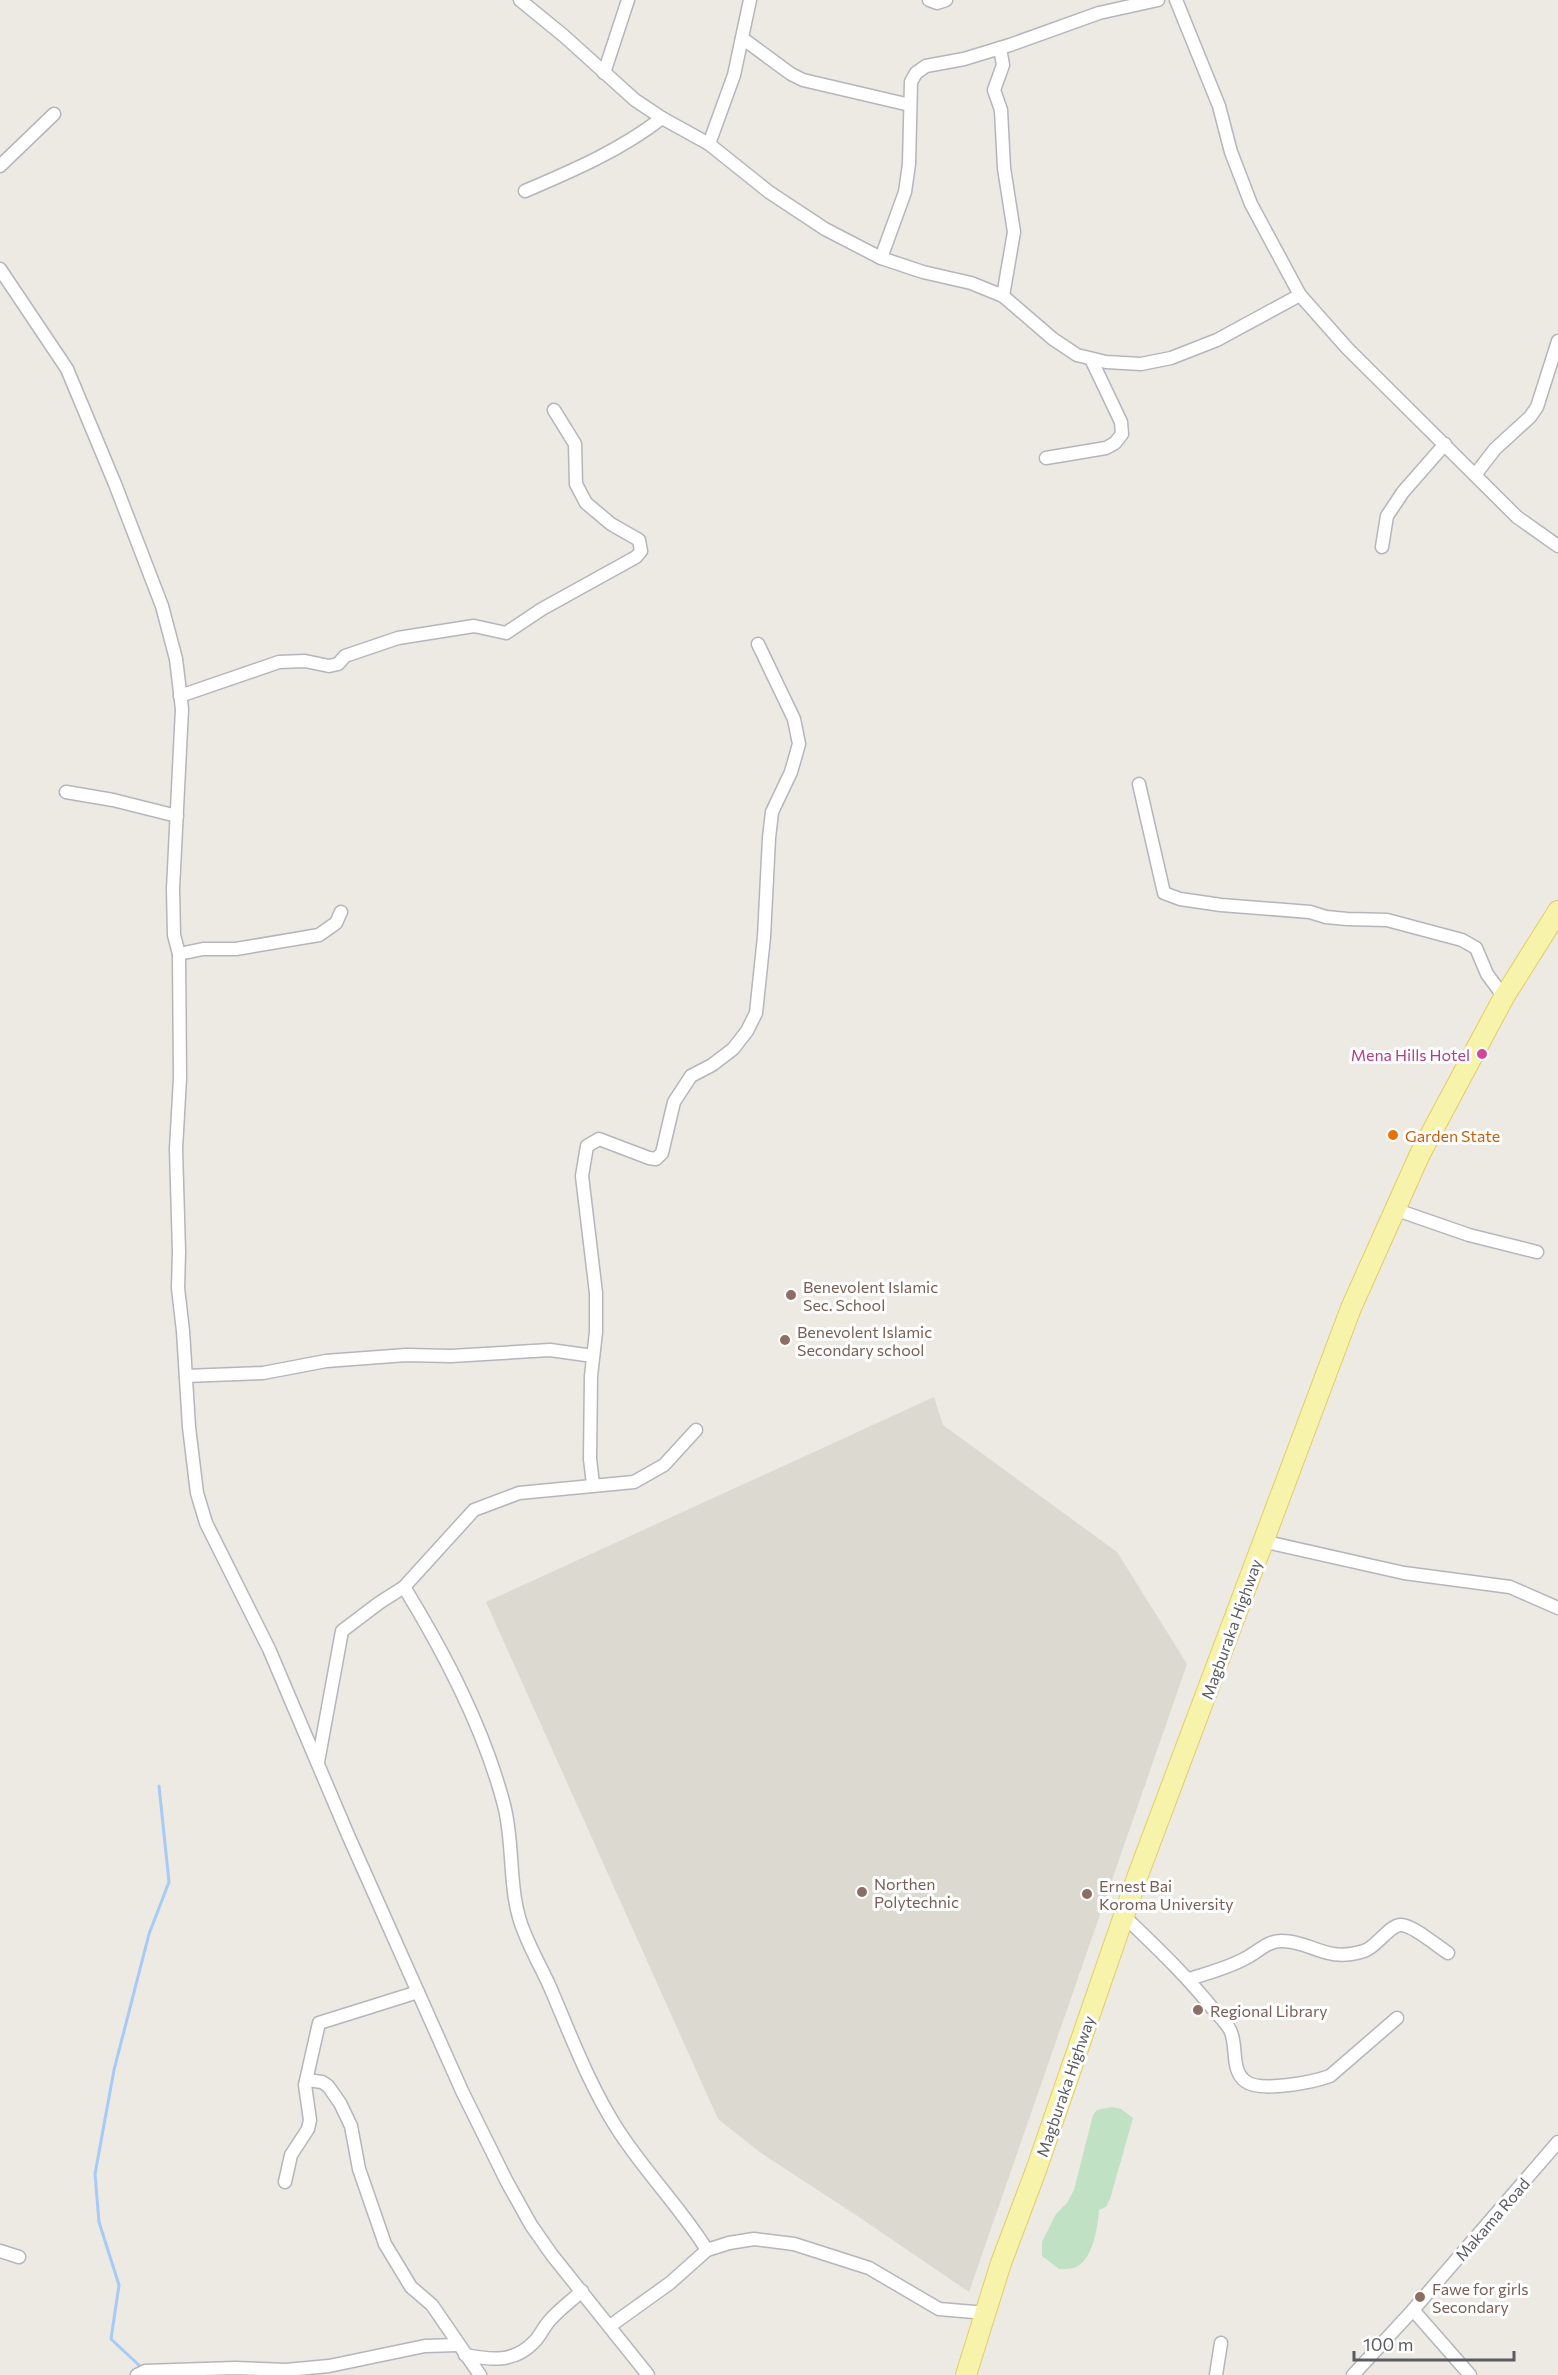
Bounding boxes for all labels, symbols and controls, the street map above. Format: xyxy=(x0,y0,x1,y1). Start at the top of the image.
place label: Mena Hills Hotel xyxy=(1351,1045,1470,1064)
marker: Mena Hills Hotel xyxy=(1475,1047,1489,1061)
place label: Garden State xyxy=(1405,1126,1500,1145)
marker: Garden State xyxy=(1386,1128,1400,1142)
place label: Benevolent Islamic Sec. School xyxy=(803,1277,938,1314)
marker: Benevolent Islamic Sec. School xyxy=(784,1288,798,1302)
place label: Benevolent Islamic Secondary school xyxy=(797,1322,932,1359)
marker: Benevolent Islamic Secondary school xyxy=(778,1333,792,1347)
street label: Magburaka Highway xyxy=(1197,1556,1265,1702)
place label: Northen Polytechnic xyxy=(874,1874,959,1911)
place label: Ernest Bai Koroma University xyxy=(1099,1876,1233,1913)
marker: Northen Polytechnic xyxy=(855,1885,869,1899)
marker: Ernest Bai Koroma University xyxy=(1080,1887,1094,1901)
place label: Regional Library xyxy=(1210,2001,1328,2020)
marker: Regional Library xyxy=(1191,2003,1205,2017)
street label: Magburaka Highway xyxy=(1032,2013,1098,2159)
street label: Makama Road xyxy=(1451,2174,1533,2264)
place label: Fawe for girls Secondary xyxy=(1432,2279,1529,2316)
marker: Fawe for girls Secondary xyxy=(1413,2290,1427,2304)
scale bar xyxy=(1354,2324,1514,2362)
text: 100 m xyxy=(1363,2333,1413,2355)

